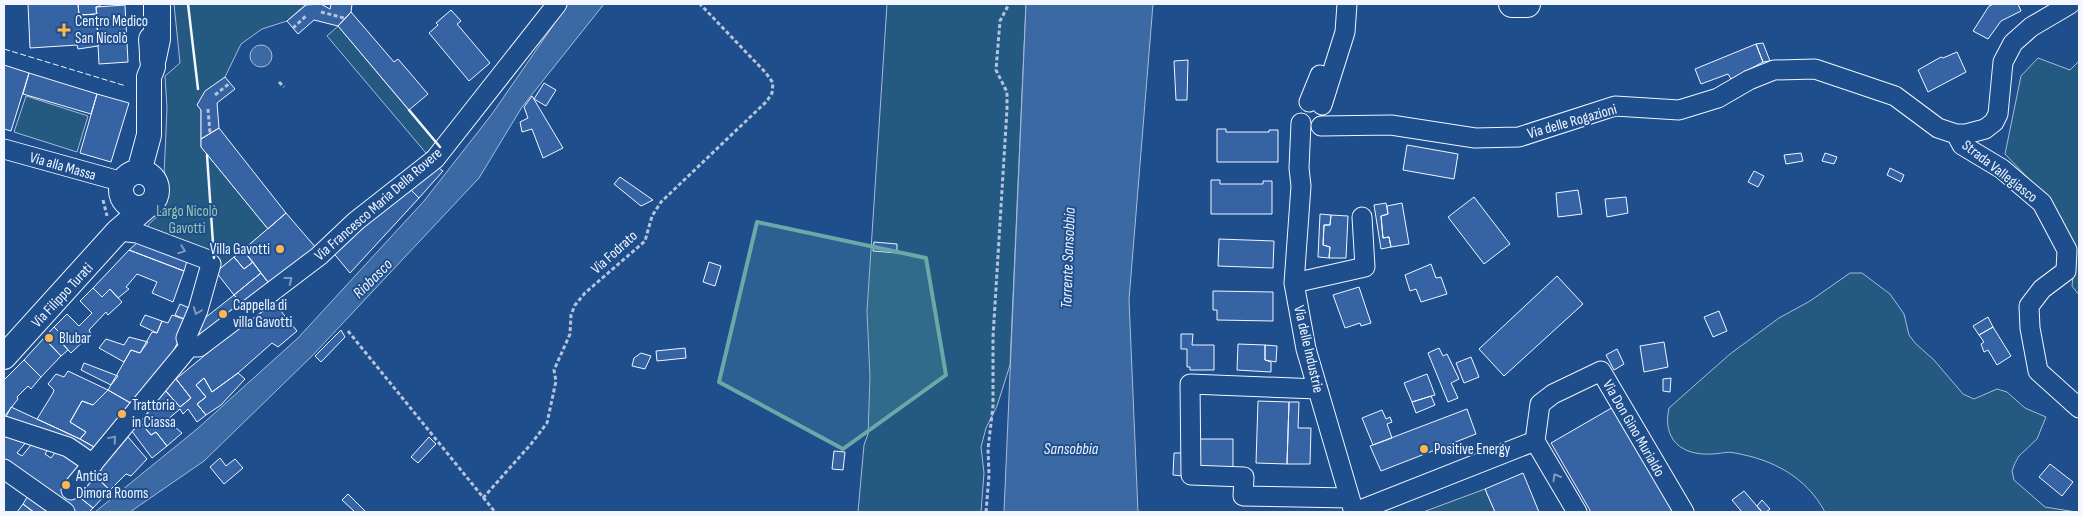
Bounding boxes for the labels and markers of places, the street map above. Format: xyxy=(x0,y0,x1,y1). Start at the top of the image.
place label: Centro Medico San Nicolò xyxy=(75,12,148,48)
marker: Centro Medico San Nicolò xyxy=(57,23,71,37)
place label: Villa Gavotti xyxy=(210,240,270,259)
marker: Villa Gavotti xyxy=(274,243,286,255)
place label: Cappella di villa Gavotti xyxy=(233,296,292,332)
marker: Cappella di villa Gavotti xyxy=(217,308,229,320)
place label: Blubar xyxy=(59,329,92,348)
marker: Blubar xyxy=(43,332,55,344)
place label: Trattoria in Ciassa xyxy=(132,396,176,432)
marker: Trattoria in Ciassa xyxy=(116,408,128,420)
place label: Positive Energy xyxy=(1434,440,1510,459)
marker: Positive Energy xyxy=(1418,443,1430,455)
place label: Antica Dimora Rooms xyxy=(75,467,148,503)
marker: Antica Dimora Rooms xyxy=(60,479,72,491)

